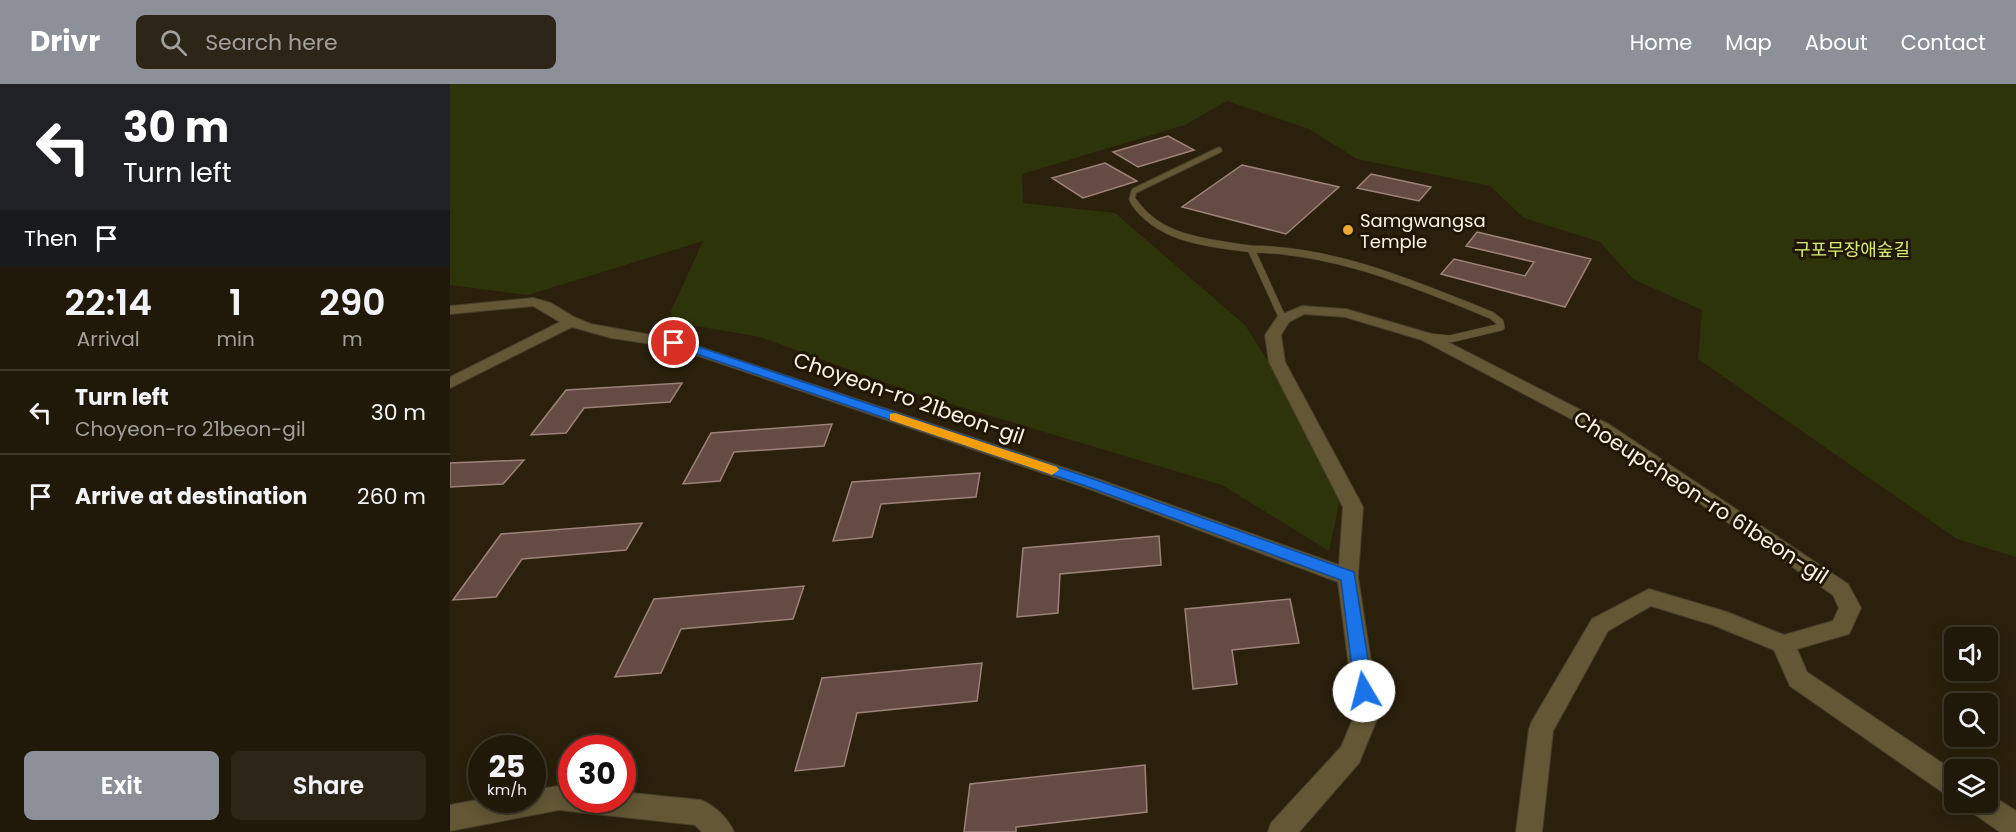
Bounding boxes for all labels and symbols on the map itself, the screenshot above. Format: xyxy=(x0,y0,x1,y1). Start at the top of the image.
place label: Samgwangsa Temple xyxy=(1360,208,1486,254)
marker: Samgwangsa Temple xyxy=(1341,223,1355,237)
park label: 구포무장애숲길 xyxy=(1794,237,1910,262)
pin xyxy=(648,317,699,368)
street label: Choyeon-ro 21beon-gil xyxy=(790,345,1028,451)
street label: Choeupcheon-ro 61beon-gil xyxy=(1568,404,1834,590)
position arrow xyxy=(1332,659,1396,723)
speed limit sign: 30 xyxy=(558,735,636,813)

